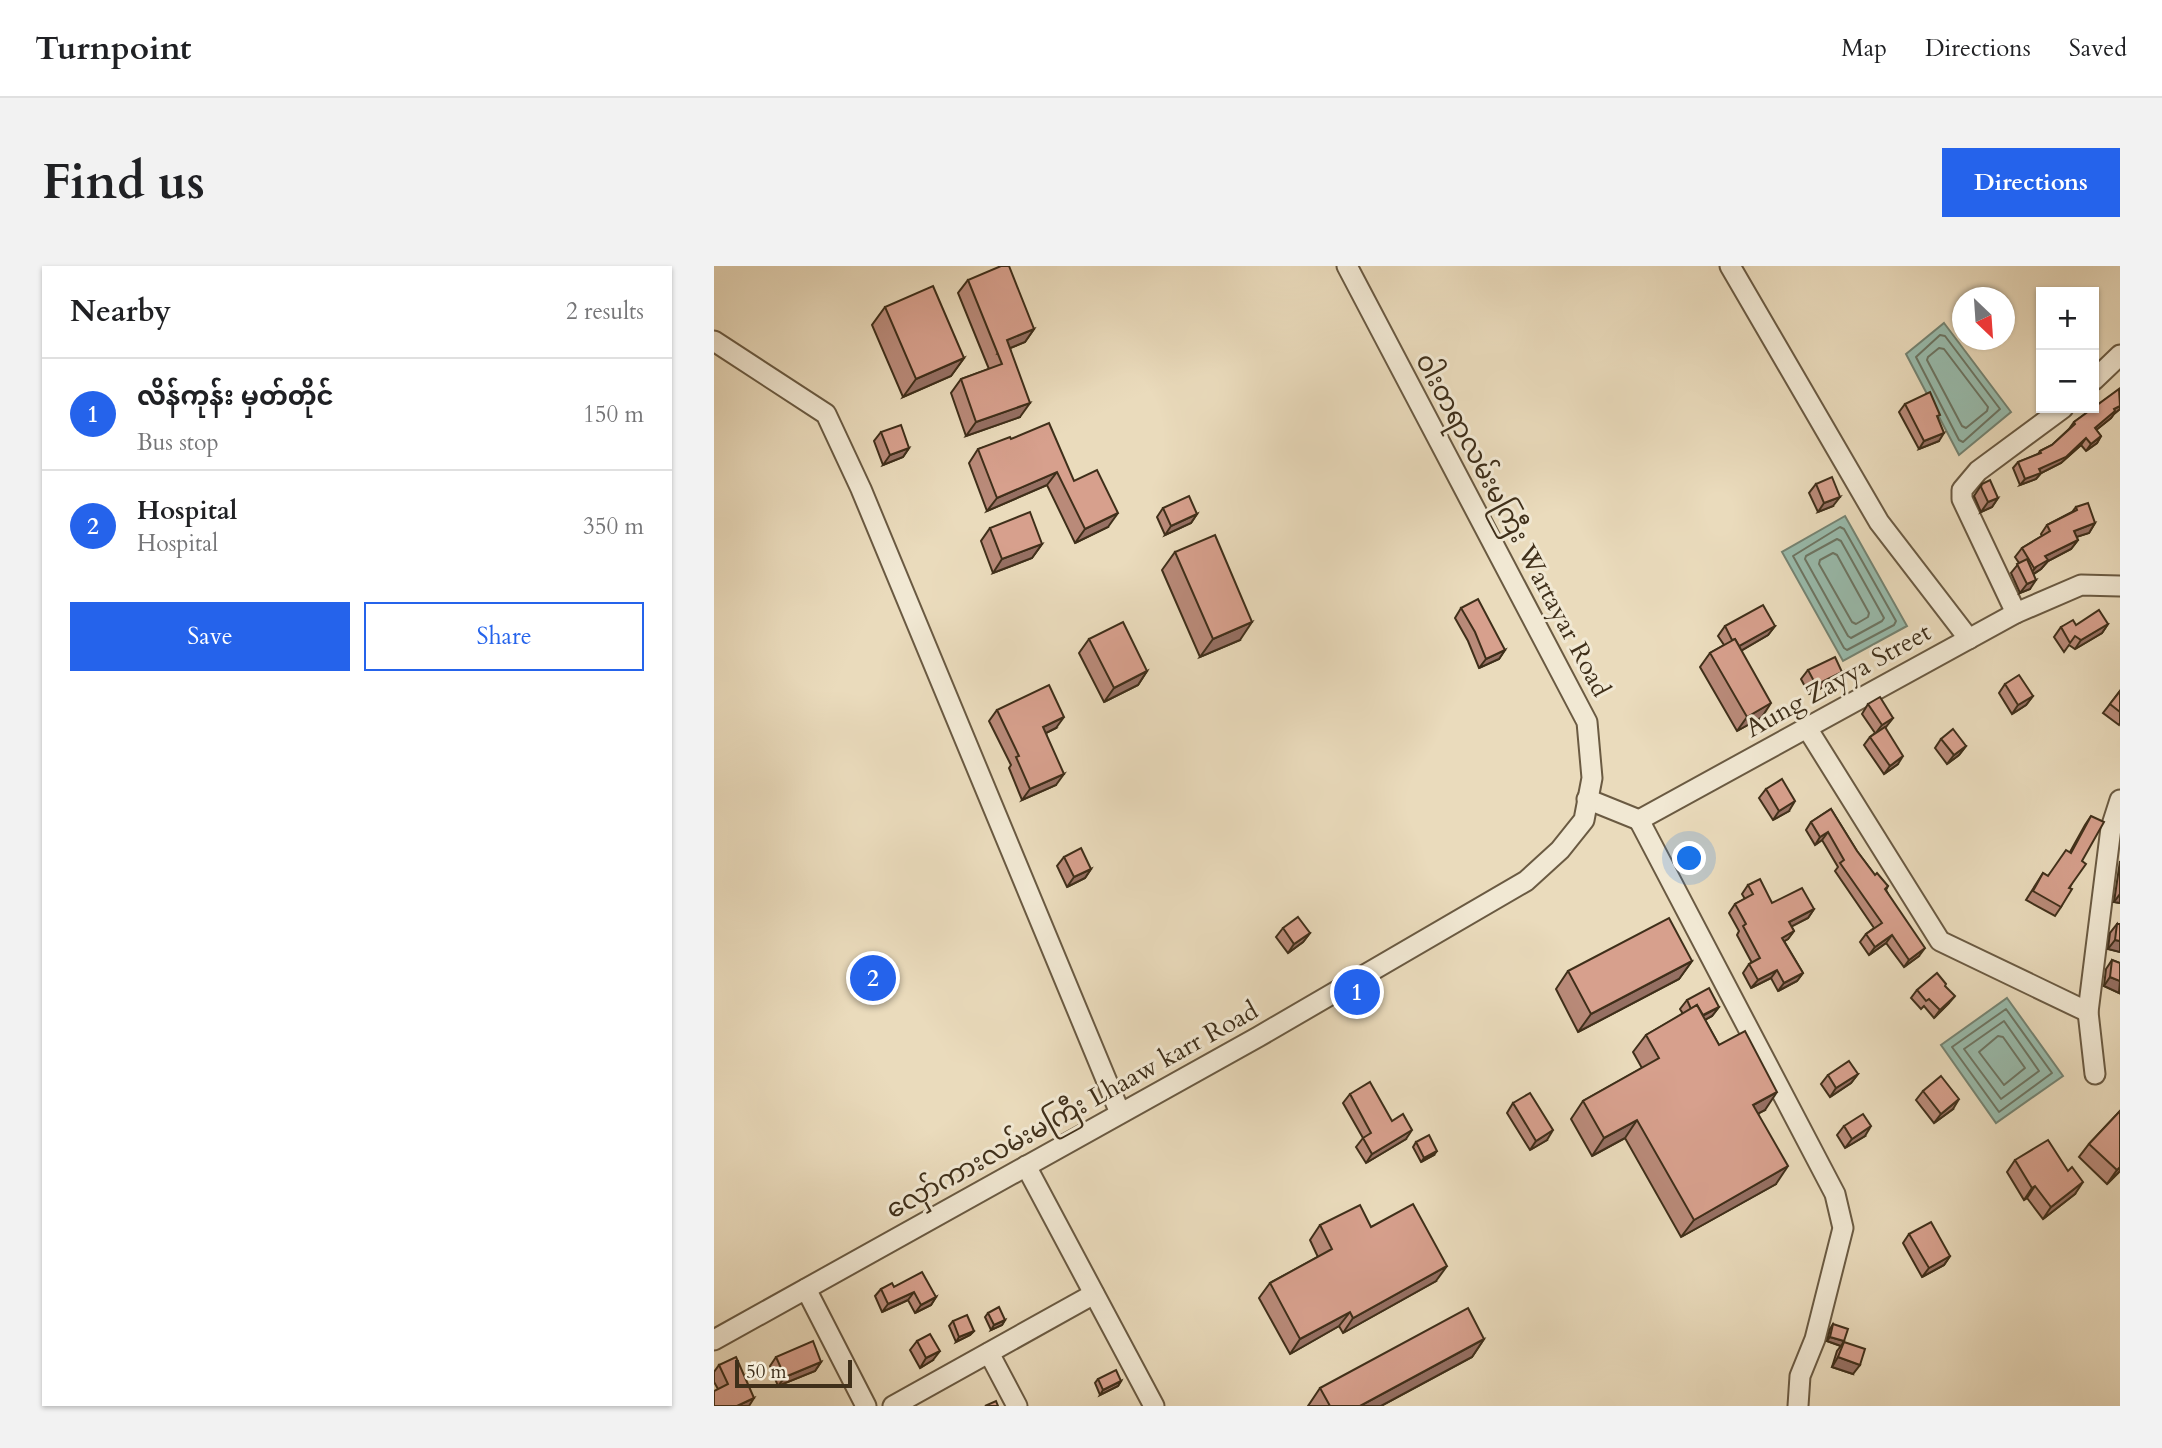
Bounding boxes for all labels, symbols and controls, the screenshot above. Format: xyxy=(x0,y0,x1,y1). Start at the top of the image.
text: Turnpoint xyxy=(35,26,191,71)
text: Map xyxy=(1841,32,1887,65)
text: Directions xyxy=(1925,32,2031,65)
text: Saved xyxy=(2069,32,2127,65)
button: Directions xyxy=(1942,148,2120,217)
text: Find us xyxy=(42,149,205,216)
north arrow xyxy=(1952,287,2015,350)
map controls xyxy=(2036,287,2099,413)
button: + xyxy=(2036,287,2099,350)
text: Nearby xyxy=(70,291,171,332)
text: 2 results xyxy=(566,296,644,327)
street label: ဝါးတရာလမ်းမကြီး Wartayar Road xyxy=(1405,347,1619,704)
button: − xyxy=(2036,350,2099,413)
text: လိန်ကုန်း မှတ်တိုင် xyxy=(137,379,334,414)
text: 1 xyxy=(87,399,99,430)
text: 150 m xyxy=(583,399,644,430)
text: Bus stop xyxy=(137,427,219,458)
text: Hospital xyxy=(137,493,237,528)
text: 2 xyxy=(87,511,99,542)
text: 350 m xyxy=(583,511,644,542)
text: Hospital xyxy=(137,528,218,559)
button: Save xyxy=(70,602,350,671)
button: Share xyxy=(364,602,644,671)
street label: Aung Zayya Street xyxy=(1739,614,1937,746)
your location xyxy=(1672,841,1706,875)
pin: 2 xyxy=(850,952,896,1004)
pin: 1 xyxy=(1334,966,1380,1018)
street label: လှော်ကားလမ်းမကြီး Lhaaw karr Road xyxy=(880,993,1266,1230)
scale bar xyxy=(735,1357,852,1389)
text: 50 m xyxy=(746,1359,787,1385)

